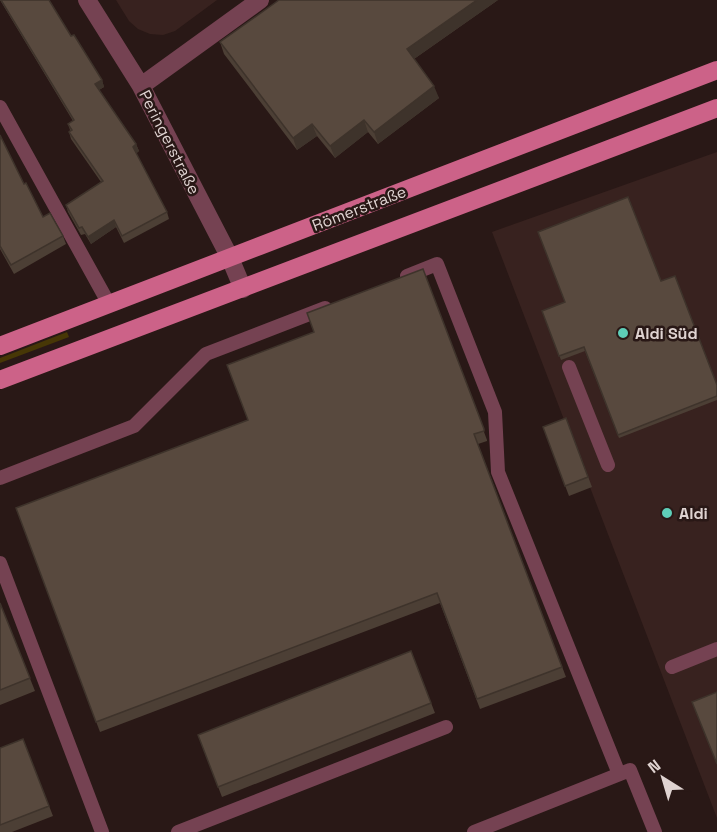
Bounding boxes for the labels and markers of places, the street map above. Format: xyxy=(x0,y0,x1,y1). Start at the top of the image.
place label: Aldi Süd xyxy=(635,323,698,344)
marker: Aldi Süd xyxy=(616,326,630,340)
place label: Aldi xyxy=(679,503,708,524)
marker: Aldi xyxy=(660,506,674,520)

